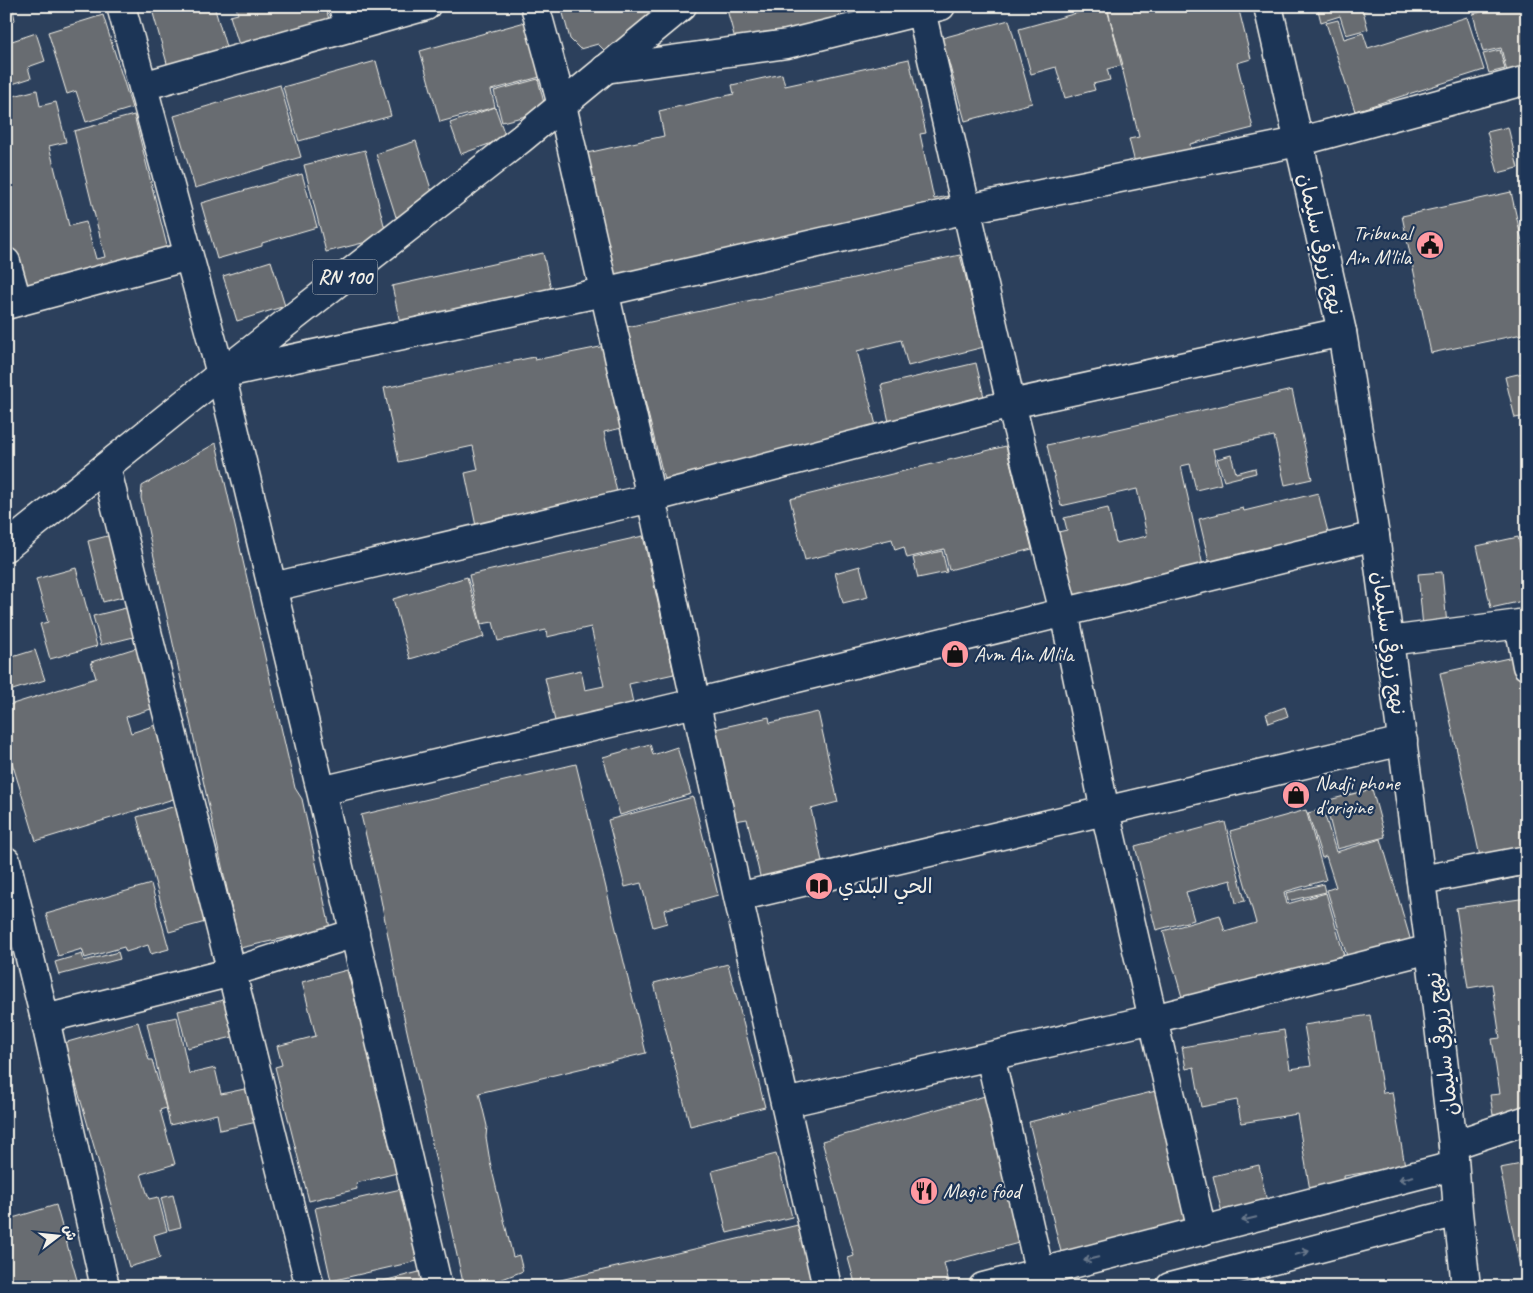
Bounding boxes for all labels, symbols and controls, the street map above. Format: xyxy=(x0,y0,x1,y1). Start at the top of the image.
street label: نهج زروقي سليمان xyxy=(1290,171,1350,318)
place label: Tribunal Ain M'lila xyxy=(1345,220,1414,270)
public building icon: Tribunal Ain M'lila xyxy=(1415,230,1445,260)
road number: RN 100 xyxy=(312,260,378,294)
street label: نهج زروقي سليمان xyxy=(1364,570,1412,717)
shop icon: Avm Ain Mlila xyxy=(940,639,970,669)
place label: Avm Ain Mlila xyxy=(974,641,1076,667)
place label: Nadji phone d'origine xyxy=(1315,770,1402,820)
shop icon: Nadji phone d'origine xyxy=(1281,780,1311,810)
library icon: الحي البلدي xyxy=(804,871,834,901)
place label: الحي البلدي xyxy=(838,873,933,905)
street label: نهج زروقي سليمان xyxy=(1420,970,1466,1117)
one-way arrow xyxy=(1399,1174,1415,1183)
restaurant icon: Magic food xyxy=(909,1176,939,1206)
place label: Magic food xyxy=(943,1178,1024,1204)
north arrow xyxy=(32,1210,82,1260)
one-way arrow xyxy=(1241,1215,1257,1224)
text: ش xyxy=(60,1223,80,1242)
one-way arrow xyxy=(1294,1247,1310,1257)
one-way arrow xyxy=(1084,1255,1100,1264)

